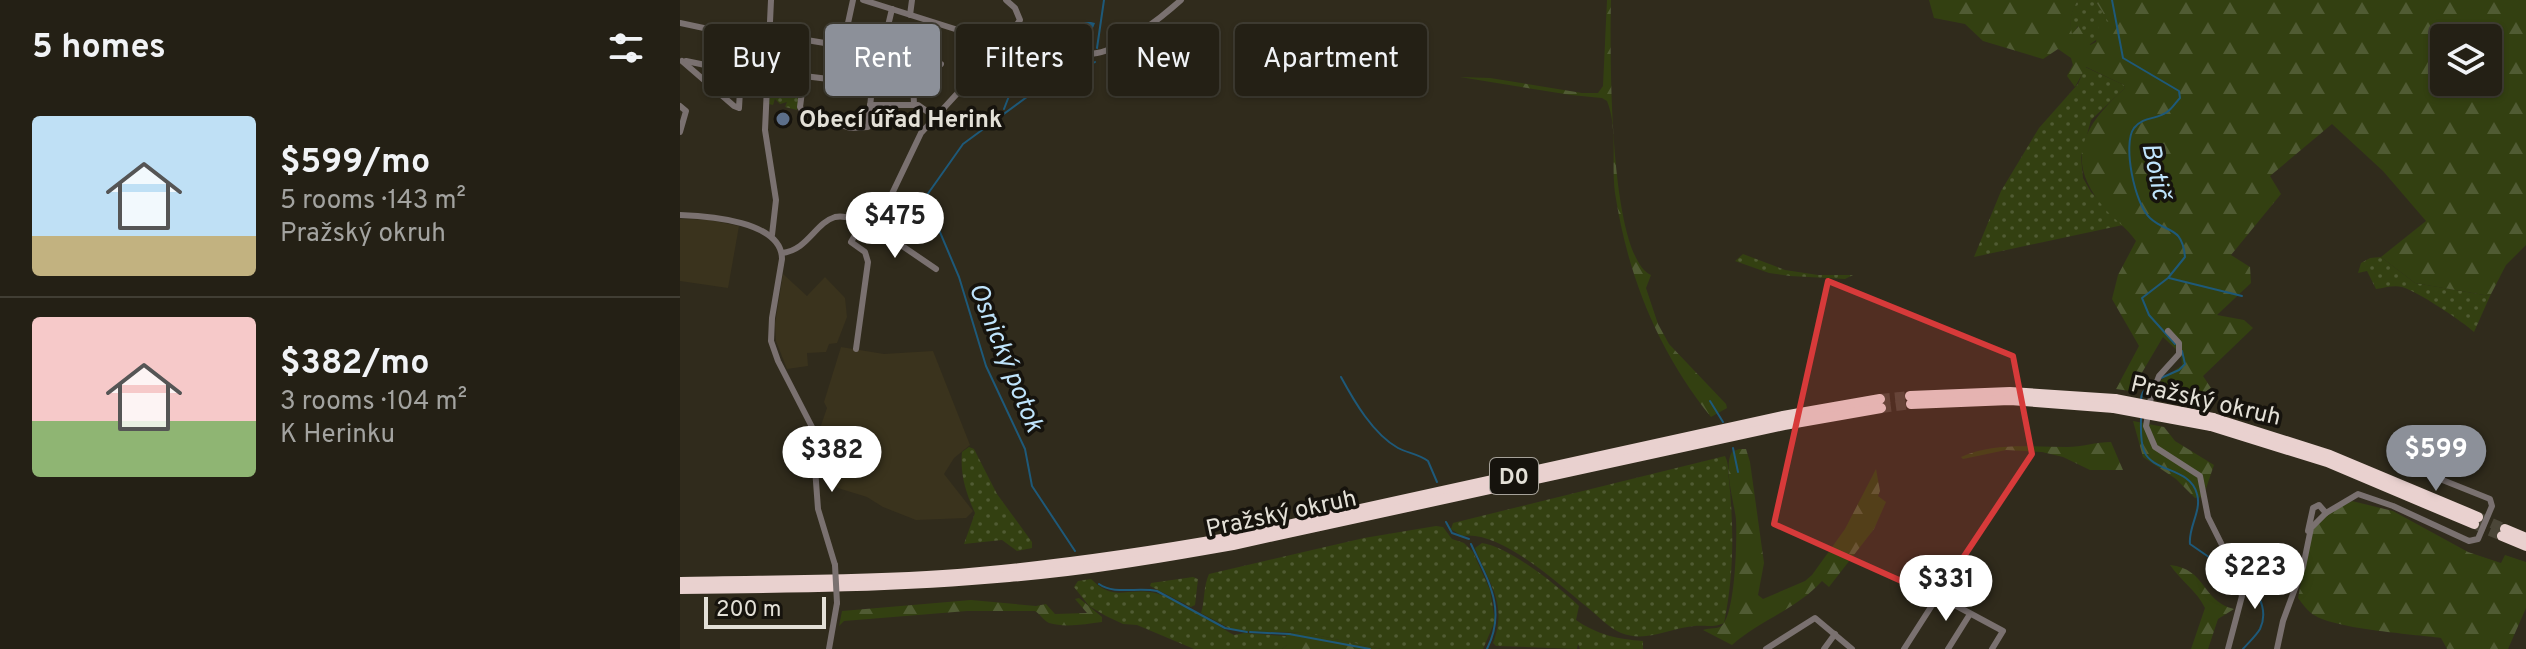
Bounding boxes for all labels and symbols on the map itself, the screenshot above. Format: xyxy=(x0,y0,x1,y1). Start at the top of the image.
place label: Obecí úřad Herink xyxy=(799,106,1002,136)
marker: Obecí úřad Herink xyxy=(774,110,792,128)
water label: Botič xyxy=(2132,140,2177,206)
pin: $475 xyxy=(848,192,942,260)
water label: Osnický potok xyxy=(960,278,1050,438)
street label: Pražský okruh xyxy=(2128,370,2284,434)
pin: $599 xyxy=(2389,425,2483,493)
pin: $382 xyxy=(785,426,879,494)
road number: D0 xyxy=(1490,458,1538,494)
street label: Pražský okruh xyxy=(1203,484,1359,546)
pin: $223 xyxy=(2208,543,2302,611)
pin: $331 xyxy=(1899,555,1993,623)
scale bar xyxy=(704,593,826,629)

